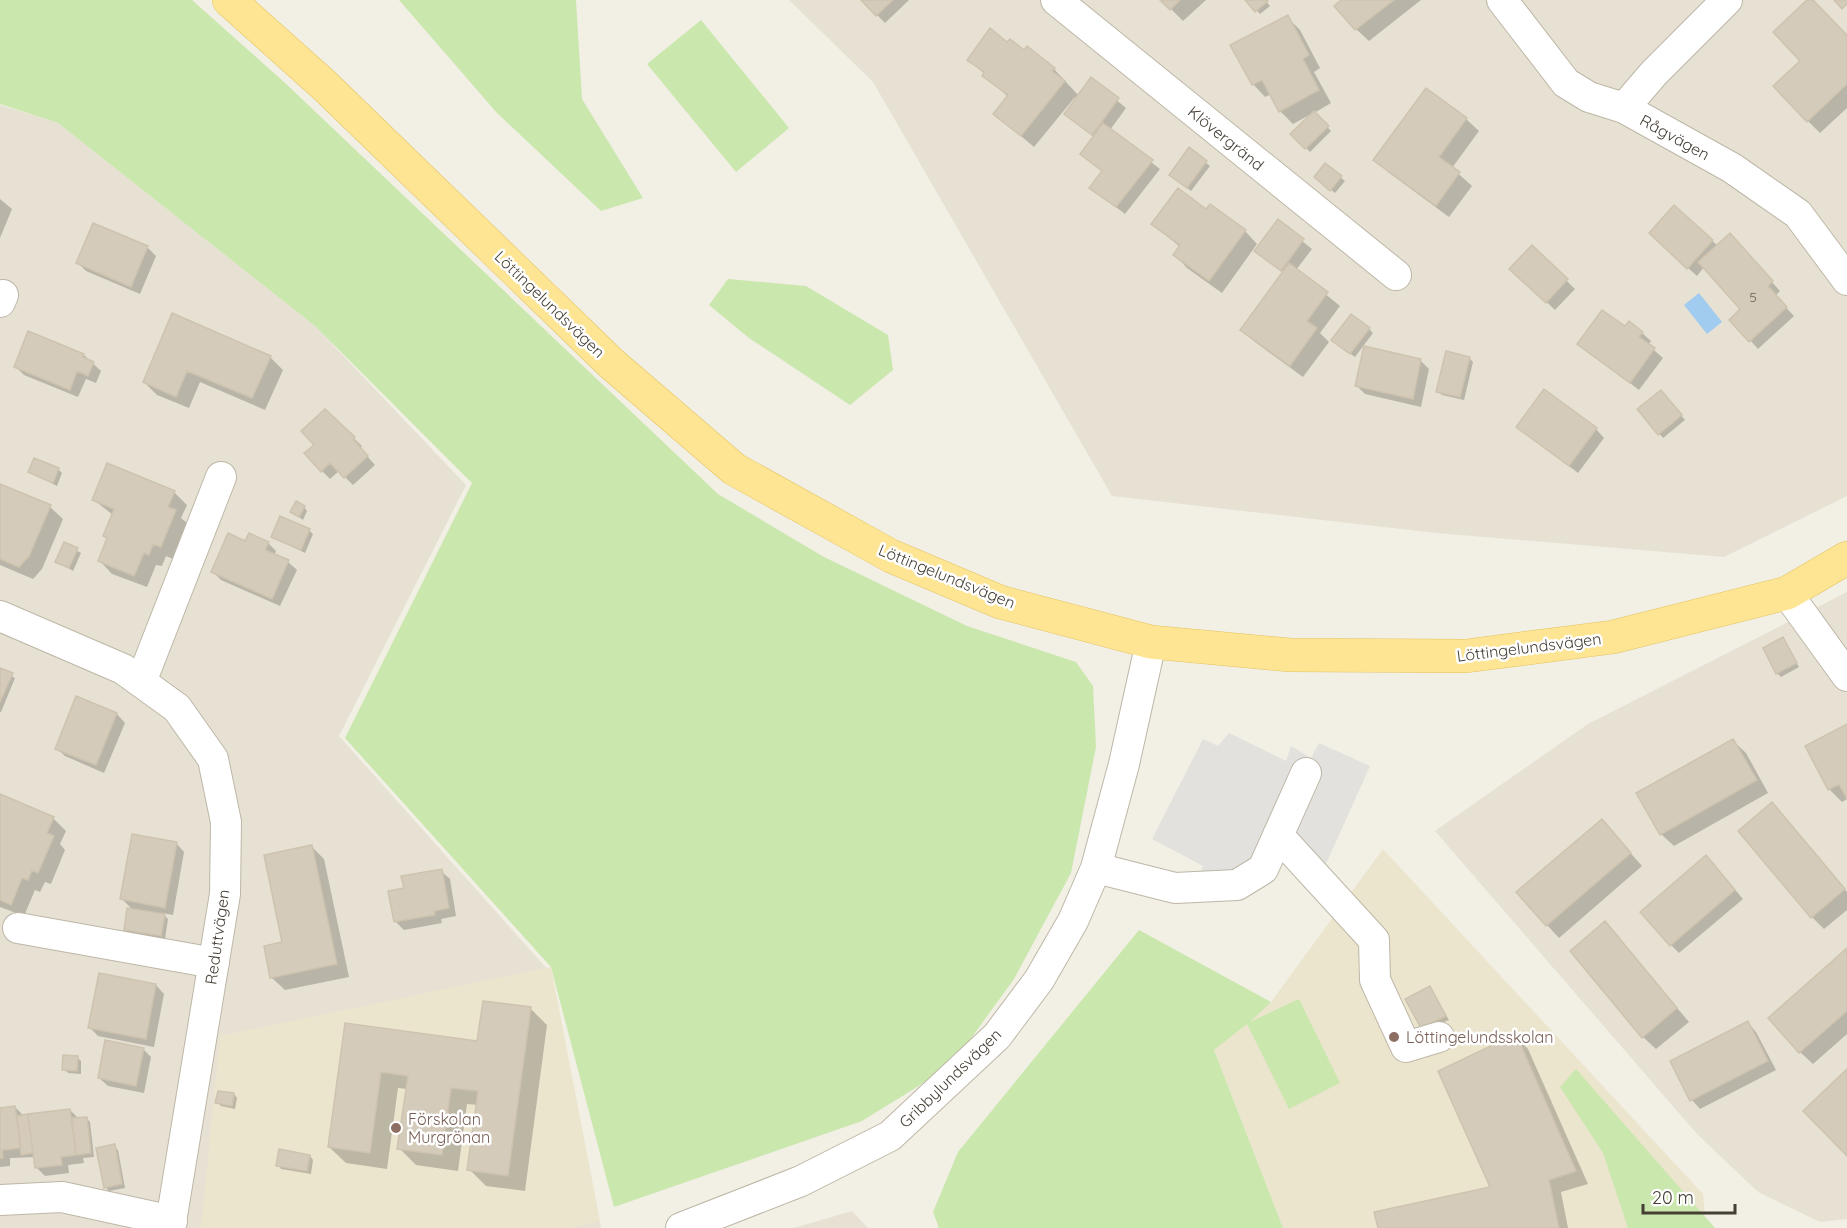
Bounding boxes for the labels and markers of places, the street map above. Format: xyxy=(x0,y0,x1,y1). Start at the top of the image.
place label: Löttingelundsskolan xyxy=(1406,1027,1554,1047)
marker: Löttingelundsskolan xyxy=(1387,1030,1401,1044)
place label: Förskolan Murgrönan xyxy=(408,1109,490,1147)
marker: Förskolan Murgrönan xyxy=(389,1121,403,1135)

